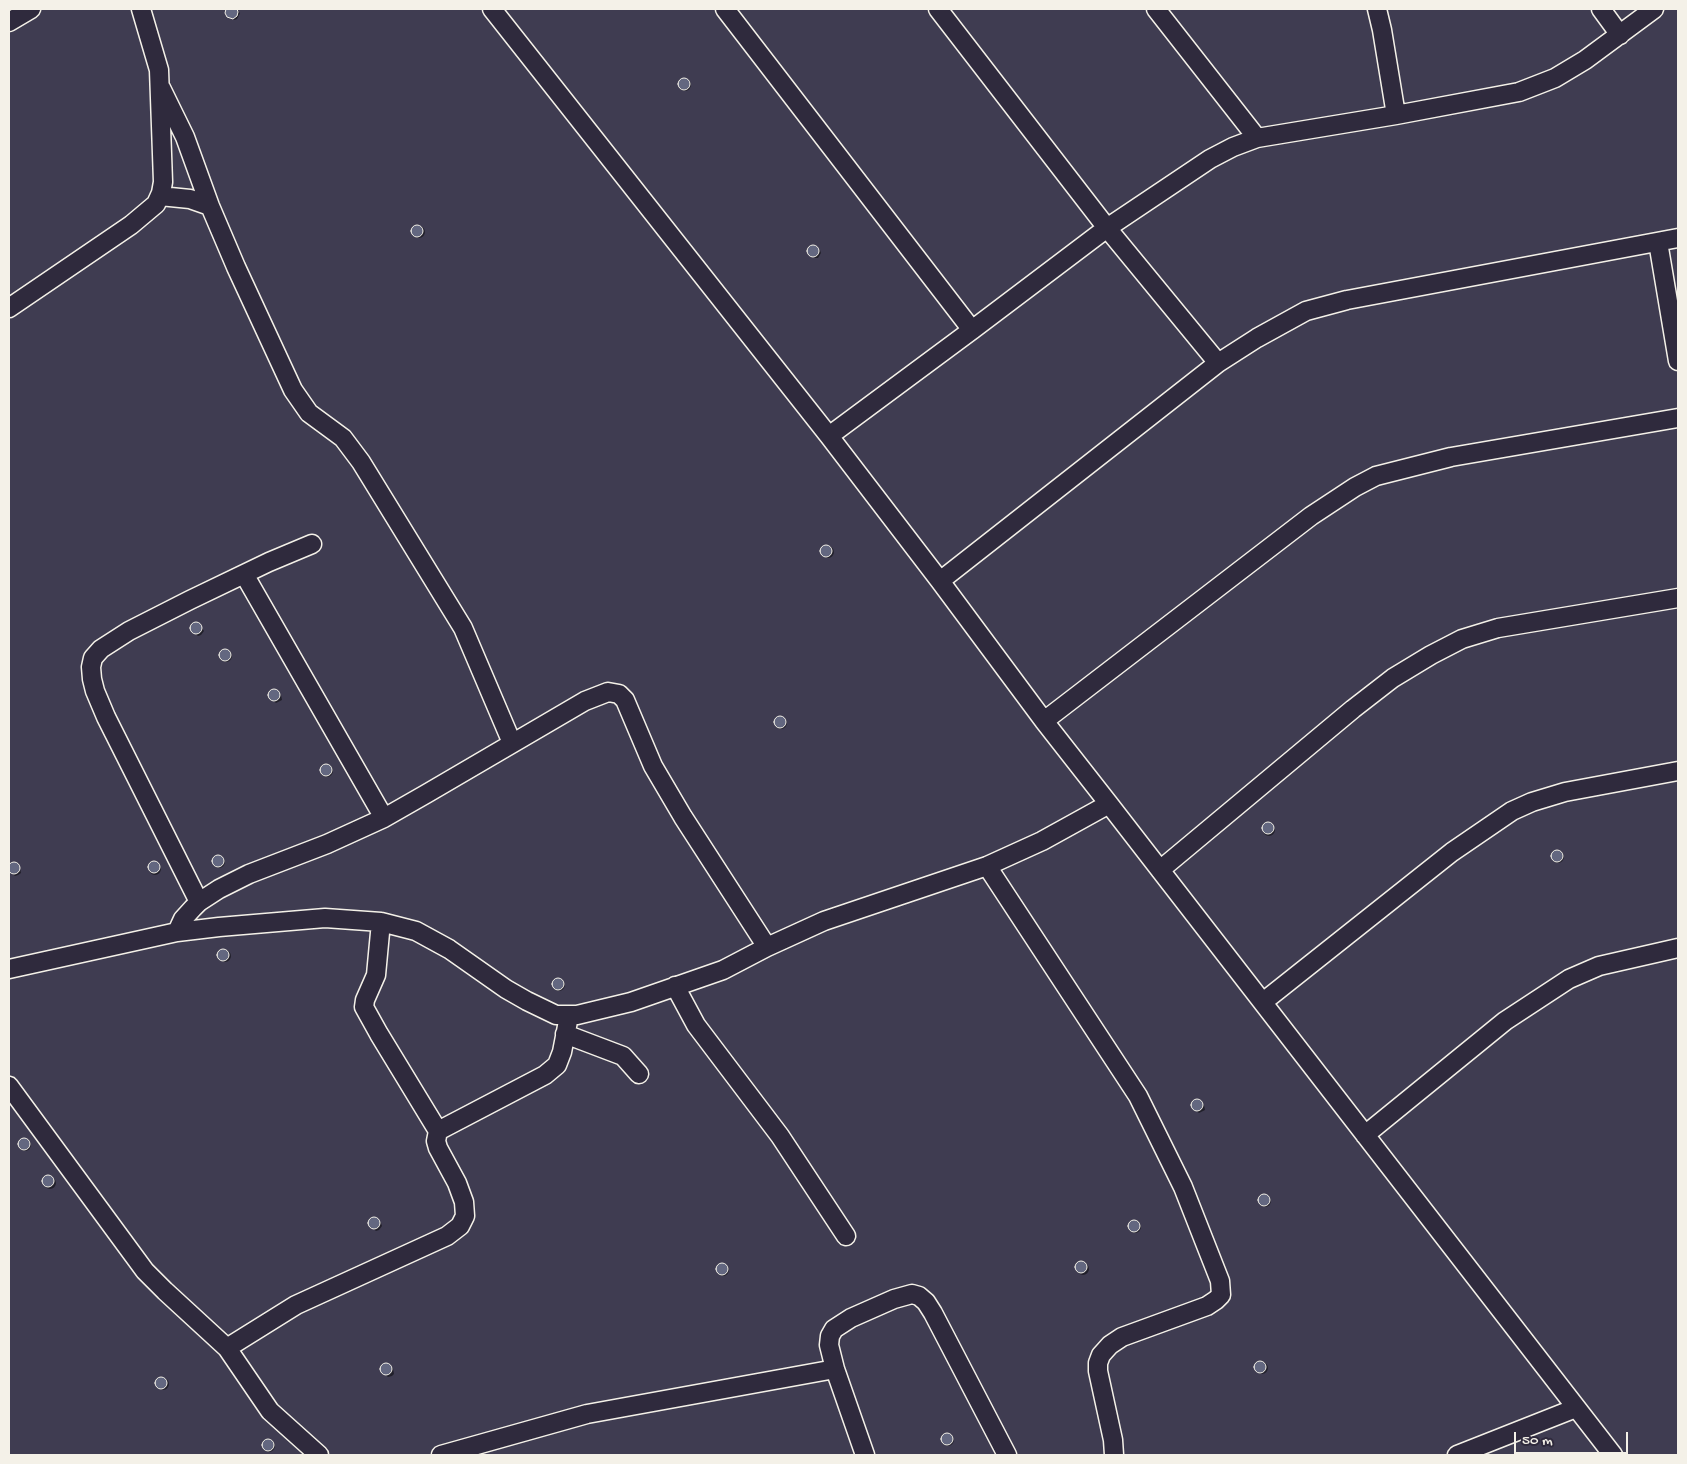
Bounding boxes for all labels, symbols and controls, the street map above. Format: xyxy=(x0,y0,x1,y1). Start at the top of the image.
scale bar xyxy=(1517,1422,1631,1454)
text: 50 m xyxy=(1522,1432,1553,1450)

